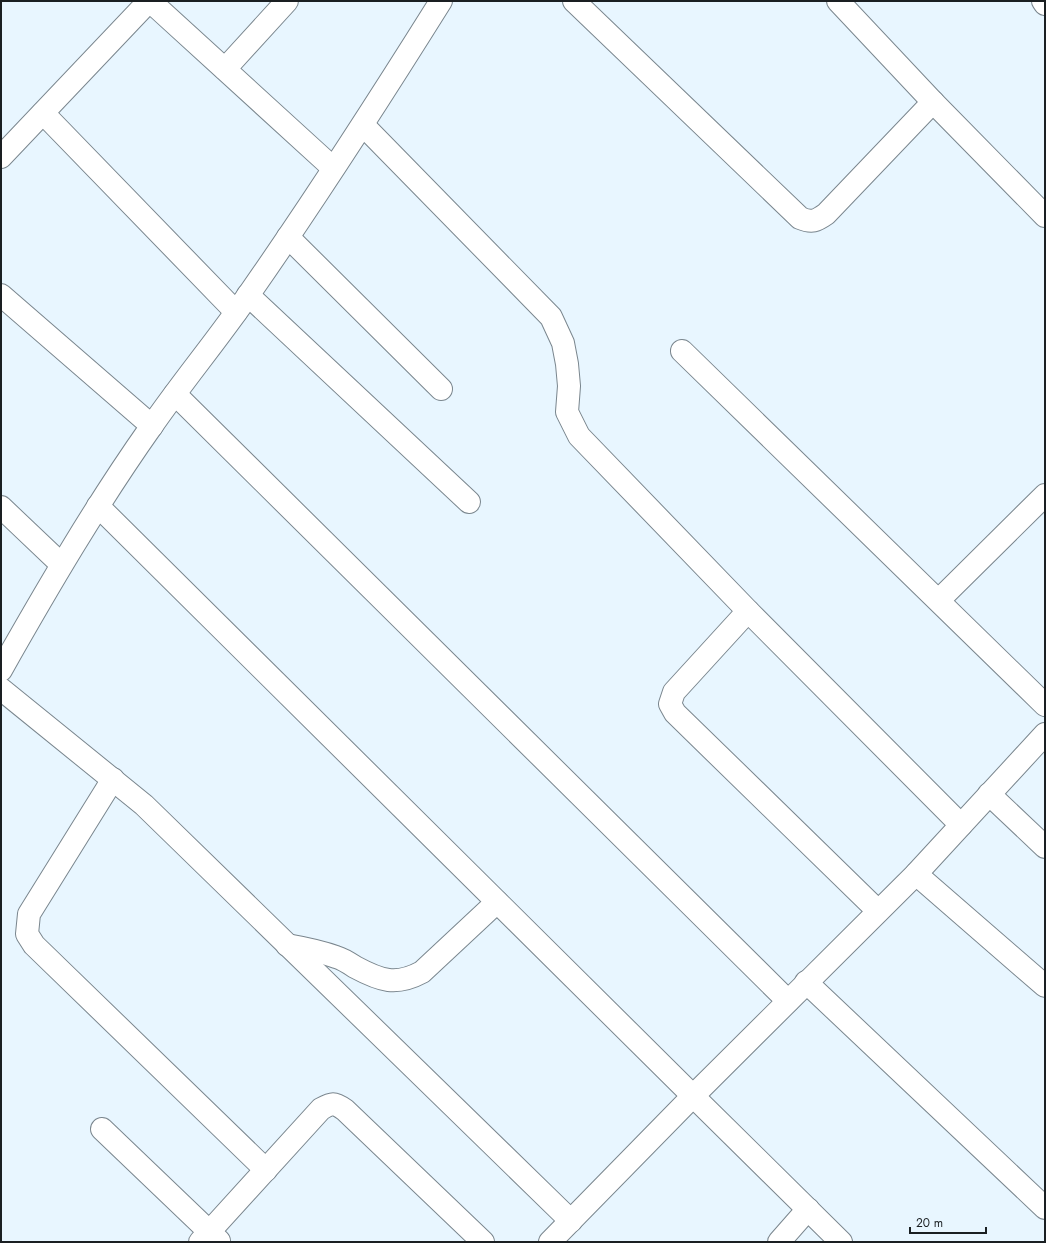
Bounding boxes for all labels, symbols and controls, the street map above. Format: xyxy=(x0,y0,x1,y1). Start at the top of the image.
scale bar xyxy=(910,1209,986,1235)
text: 20 m xyxy=(916,1214,943,1232)

